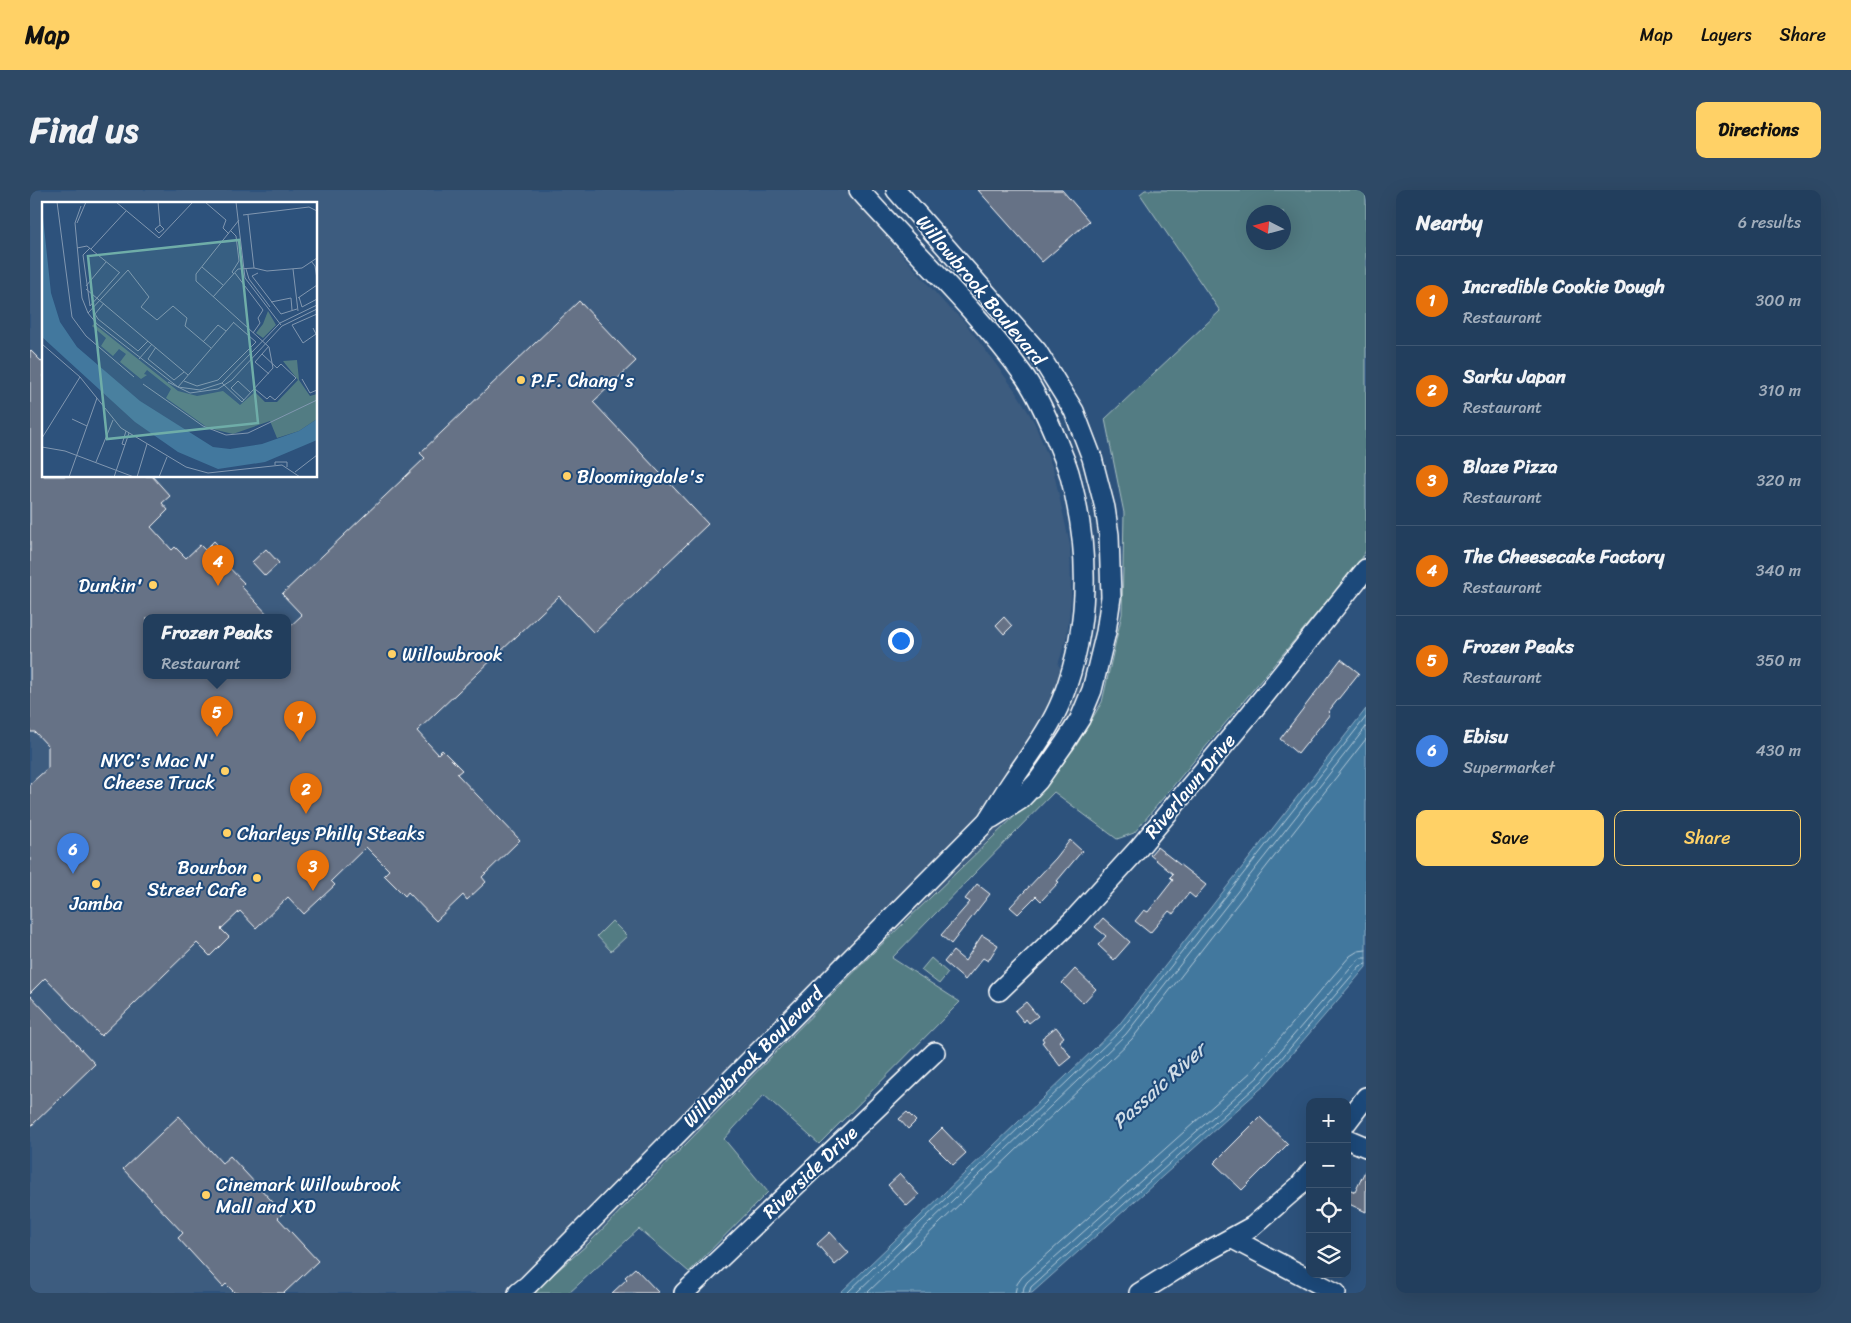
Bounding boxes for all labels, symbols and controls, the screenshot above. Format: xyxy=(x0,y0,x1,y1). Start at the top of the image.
text: Map xyxy=(25,14,69,56)
text: Map xyxy=(1640,19,1673,51)
text: Layers xyxy=(1701,19,1752,51)
text: Share xyxy=(1780,19,1826,51)
text: Find us xyxy=(30,99,138,161)
button: Directions xyxy=(1696,102,1821,158)
inset map xyxy=(42,202,318,478)
text: Nearby xyxy=(1416,204,1482,242)
north arrow xyxy=(1246,205,1291,250)
street label: Willowbrook Boulevard xyxy=(908,207,1056,375)
text: 6 results xyxy=(1738,208,1801,237)
text: Incredible Cookie Dough xyxy=(1463,270,1665,303)
text: 1 xyxy=(1429,286,1435,315)
text: 300 m xyxy=(1756,286,1801,315)
text: Restaurant xyxy=(1463,303,1542,332)
text: Sarku Japan xyxy=(1463,360,1566,393)
place label: P.F. Chang's xyxy=(531,364,634,397)
marker: P.F. Chang's xyxy=(515,374,527,386)
text: 2 xyxy=(1427,376,1437,405)
text: 310 m xyxy=(1759,376,1801,405)
text: Restaurant xyxy=(1463,393,1542,422)
text: Blaze Pizza xyxy=(1463,450,1558,483)
place label: Bloomingdale's xyxy=(577,460,704,493)
text: 3 xyxy=(1428,466,1436,495)
text: 320 m xyxy=(1756,466,1801,495)
marker: Bloomingdale's xyxy=(561,470,573,482)
text: Restaurant xyxy=(1463,483,1542,512)
text: The Cheesecake Factory xyxy=(1463,540,1665,573)
pin: 4 xyxy=(202,545,234,586)
text: 4 xyxy=(1427,556,1437,585)
text: 340 m xyxy=(1756,556,1801,585)
place label: Dunkin' xyxy=(78,569,143,602)
text: Restaurant xyxy=(1463,573,1542,602)
marker: Dunkin' xyxy=(147,579,159,591)
popup xyxy=(143,614,291,679)
text: Frozen Peaks xyxy=(162,616,272,649)
your location xyxy=(888,628,914,654)
text: Frozen Peaks xyxy=(1463,630,1574,663)
place label: Willowbrook xyxy=(402,638,503,671)
text: 5 xyxy=(1427,646,1437,675)
text: 350 m xyxy=(1756,646,1801,675)
marker: Willowbrook xyxy=(386,648,398,660)
text: Restaurant xyxy=(162,649,241,678)
text: Restaurant xyxy=(1463,663,1542,692)
pin: 5 xyxy=(201,696,233,737)
pin: 1 xyxy=(284,701,316,742)
text: Ebisu xyxy=(1463,720,1508,753)
street label: Riverlawn Drive xyxy=(1136,726,1244,846)
text: 6 xyxy=(1427,736,1437,765)
text: 430 m xyxy=(1756,736,1801,765)
place label: NYC's Mac N' Cheese Truck xyxy=(101,744,215,799)
text: Supermarket xyxy=(1463,753,1555,782)
marker: NYC's Mac N' Cheese Truck xyxy=(219,765,231,777)
pin: 2 xyxy=(290,773,322,814)
button: Save xyxy=(1416,810,1604,866)
button: Share xyxy=(1614,810,1801,866)
place label: Charleys Philly Steaks xyxy=(237,817,425,850)
marker: Charleys Philly Steaks xyxy=(221,827,233,839)
pin: 6 xyxy=(57,833,89,874)
pin: 3 xyxy=(297,850,329,891)
place label: Bourbon Street Cafe xyxy=(147,851,247,906)
marker: Bourbon Street Cafe xyxy=(251,872,263,884)
marker: Jamba xyxy=(90,878,102,890)
place label: Jamba xyxy=(69,887,123,920)
street label: Willowbrook Boulevard xyxy=(675,977,833,1135)
water label: Passaic River xyxy=(1104,1031,1217,1138)
map controls xyxy=(1306,1098,1351,1278)
button: + xyxy=(1306,1098,1351,1143)
street label: Riverside Drive xyxy=(754,1117,866,1227)
button: − xyxy=(1306,1143,1351,1188)
place label: Cinemark Willowbrook Mall and XD xyxy=(216,1168,402,1223)
button: locate xyxy=(1306,1188,1351,1233)
marker: Cinemark Willowbrook Mall and XD xyxy=(200,1189,212,1201)
button: layers xyxy=(1306,1233,1351,1278)

